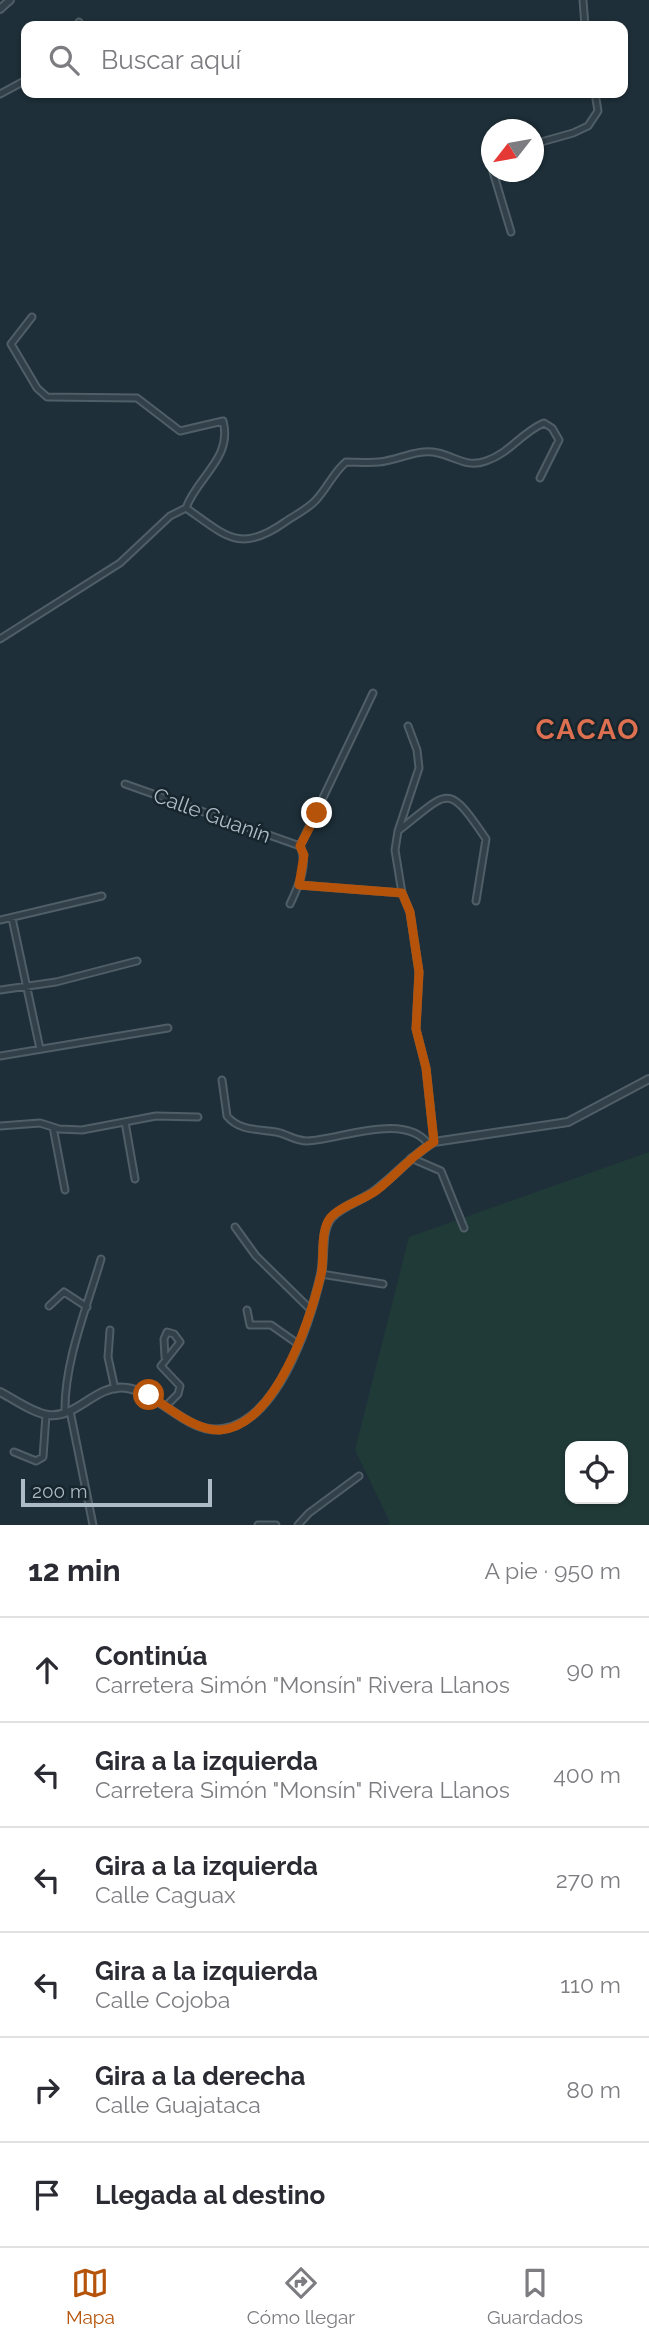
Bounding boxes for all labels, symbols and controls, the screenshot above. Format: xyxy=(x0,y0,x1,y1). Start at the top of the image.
search box xyxy=(21,21,628,98)
icon: search xyxy=(45,41,83,79)
text: Buscar aquí xyxy=(101,45,241,75)
north arrow xyxy=(481,119,544,182)
district label: CACAO xyxy=(535,713,641,746)
street label: Calle Guanín xyxy=(150,782,274,848)
route end xyxy=(301,797,332,828)
route start xyxy=(133,1379,164,1410)
map controls xyxy=(565,1441,628,1504)
button: locate xyxy=(565,1441,628,1504)
scale bar xyxy=(21,1476,212,1508)
text: 200 m xyxy=(32,1480,87,1502)
text: 12 min xyxy=(28,1553,121,1588)
text: A pie · 950 m xyxy=(484,1557,621,1584)
text: Continúa xyxy=(95,1641,207,1671)
icon: ahead xyxy=(28,1651,66,1689)
text: 90 m xyxy=(566,1656,621,1683)
text: Carretera Simón "Monsín" Rivera Llanos xyxy=(95,1671,510,1698)
text: Gira a la izquierda xyxy=(95,1746,318,1776)
icon: left xyxy=(28,1756,66,1794)
text: 400 m xyxy=(553,1761,621,1788)
text: Carretera Simón "Monsín" Rivera Llanos xyxy=(95,1776,510,1803)
text: Gira a la izquierda xyxy=(95,1851,318,1881)
icon: left xyxy=(28,1861,66,1899)
text: 270 m xyxy=(556,1866,621,1893)
text: Calle Caguax xyxy=(95,1881,236,1908)
text: Gira a la izquierda xyxy=(95,1956,318,1986)
icon: left xyxy=(28,1966,66,2004)
text: 110 m xyxy=(560,1971,621,1998)
text: Calle Cojoba xyxy=(95,1986,230,2013)
text: Gira a la derecha xyxy=(95,2061,305,2091)
icon: right xyxy=(28,2071,66,2109)
text: 80 m xyxy=(566,2076,621,2103)
text: Calle Guajataca xyxy=(95,2091,261,2118)
icon: arrive xyxy=(28,2176,66,2214)
text: Llegada al destino xyxy=(95,2180,325,2210)
tab: Mapa xyxy=(66,2264,115,2328)
tab: Cómo llegar xyxy=(247,2264,355,2328)
tab: Guardados xyxy=(487,2264,583,2328)

